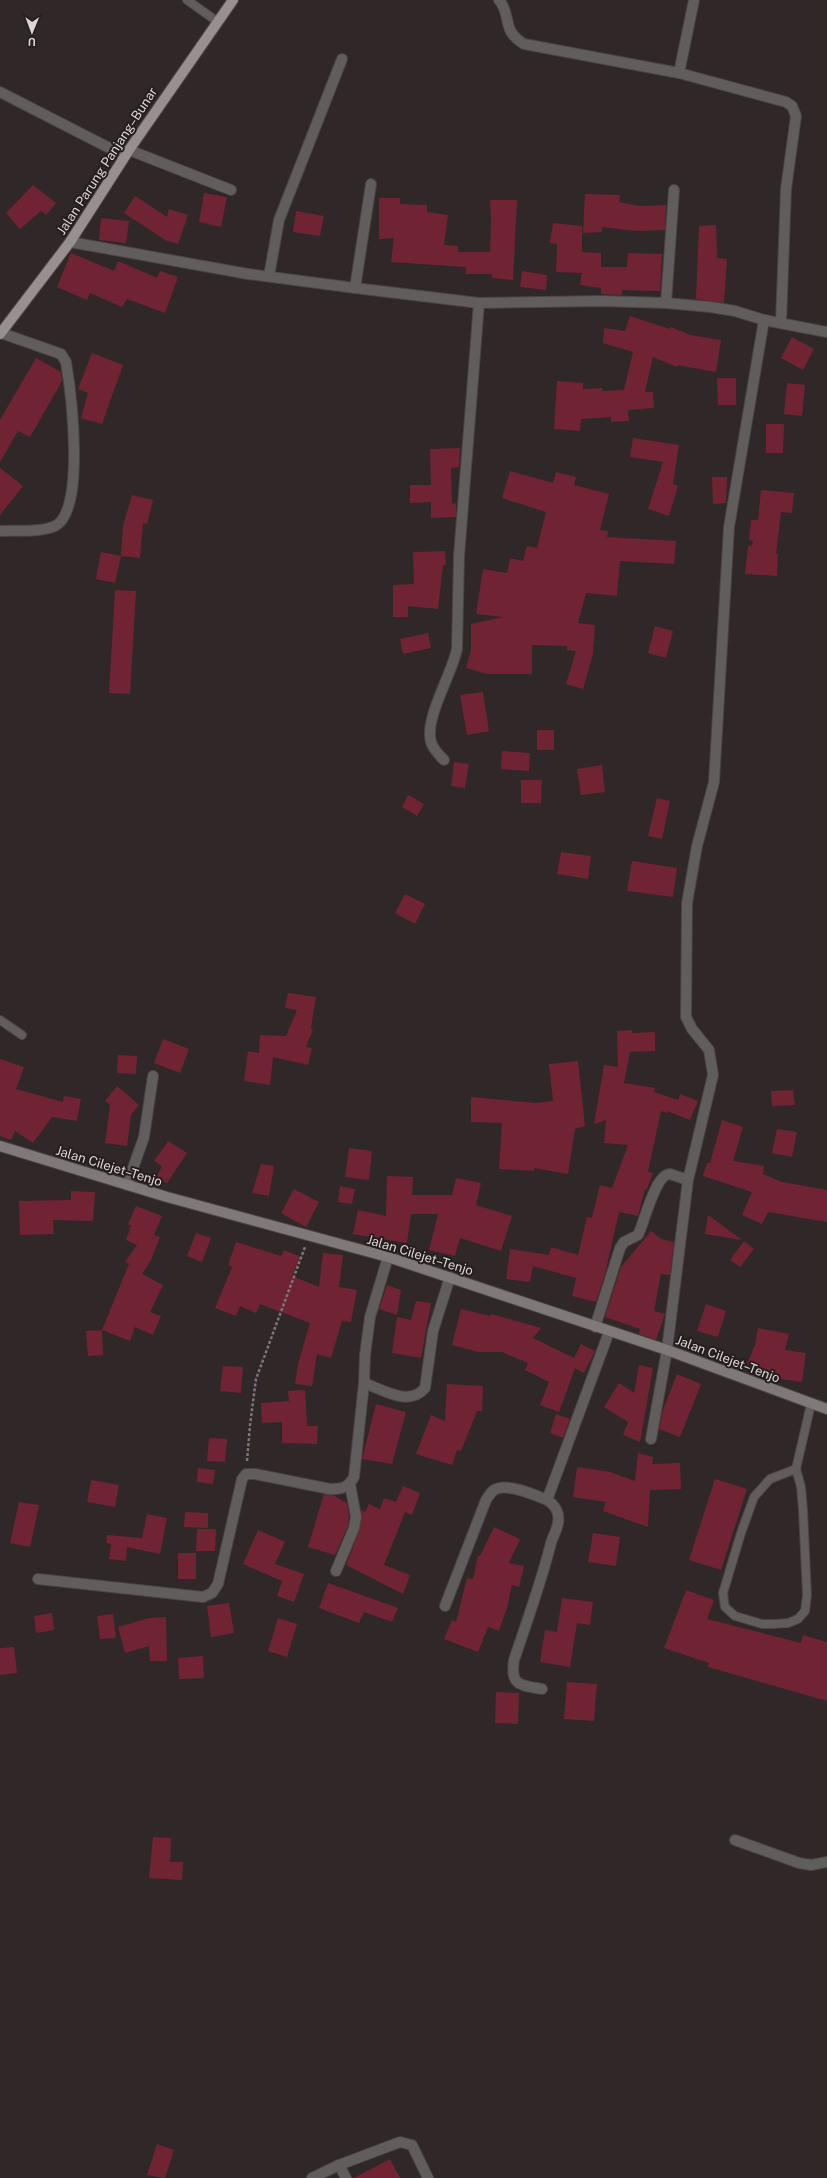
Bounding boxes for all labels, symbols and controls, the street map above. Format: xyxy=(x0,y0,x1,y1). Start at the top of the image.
north arrow xyxy=(12,12,52,52)
text: U xyxy=(28,36,36,48)
street label: Jalan Parung Panjang–Bunar xyxy=(54,85,160,237)
street label: Jalan Cilejet–Tenjo xyxy=(54,1143,164,1189)
street label: Jalan Cilejet–Tenjo xyxy=(365,1232,475,1278)
street label: Jalan Cilejet–Tenjo xyxy=(674,1332,782,1386)

